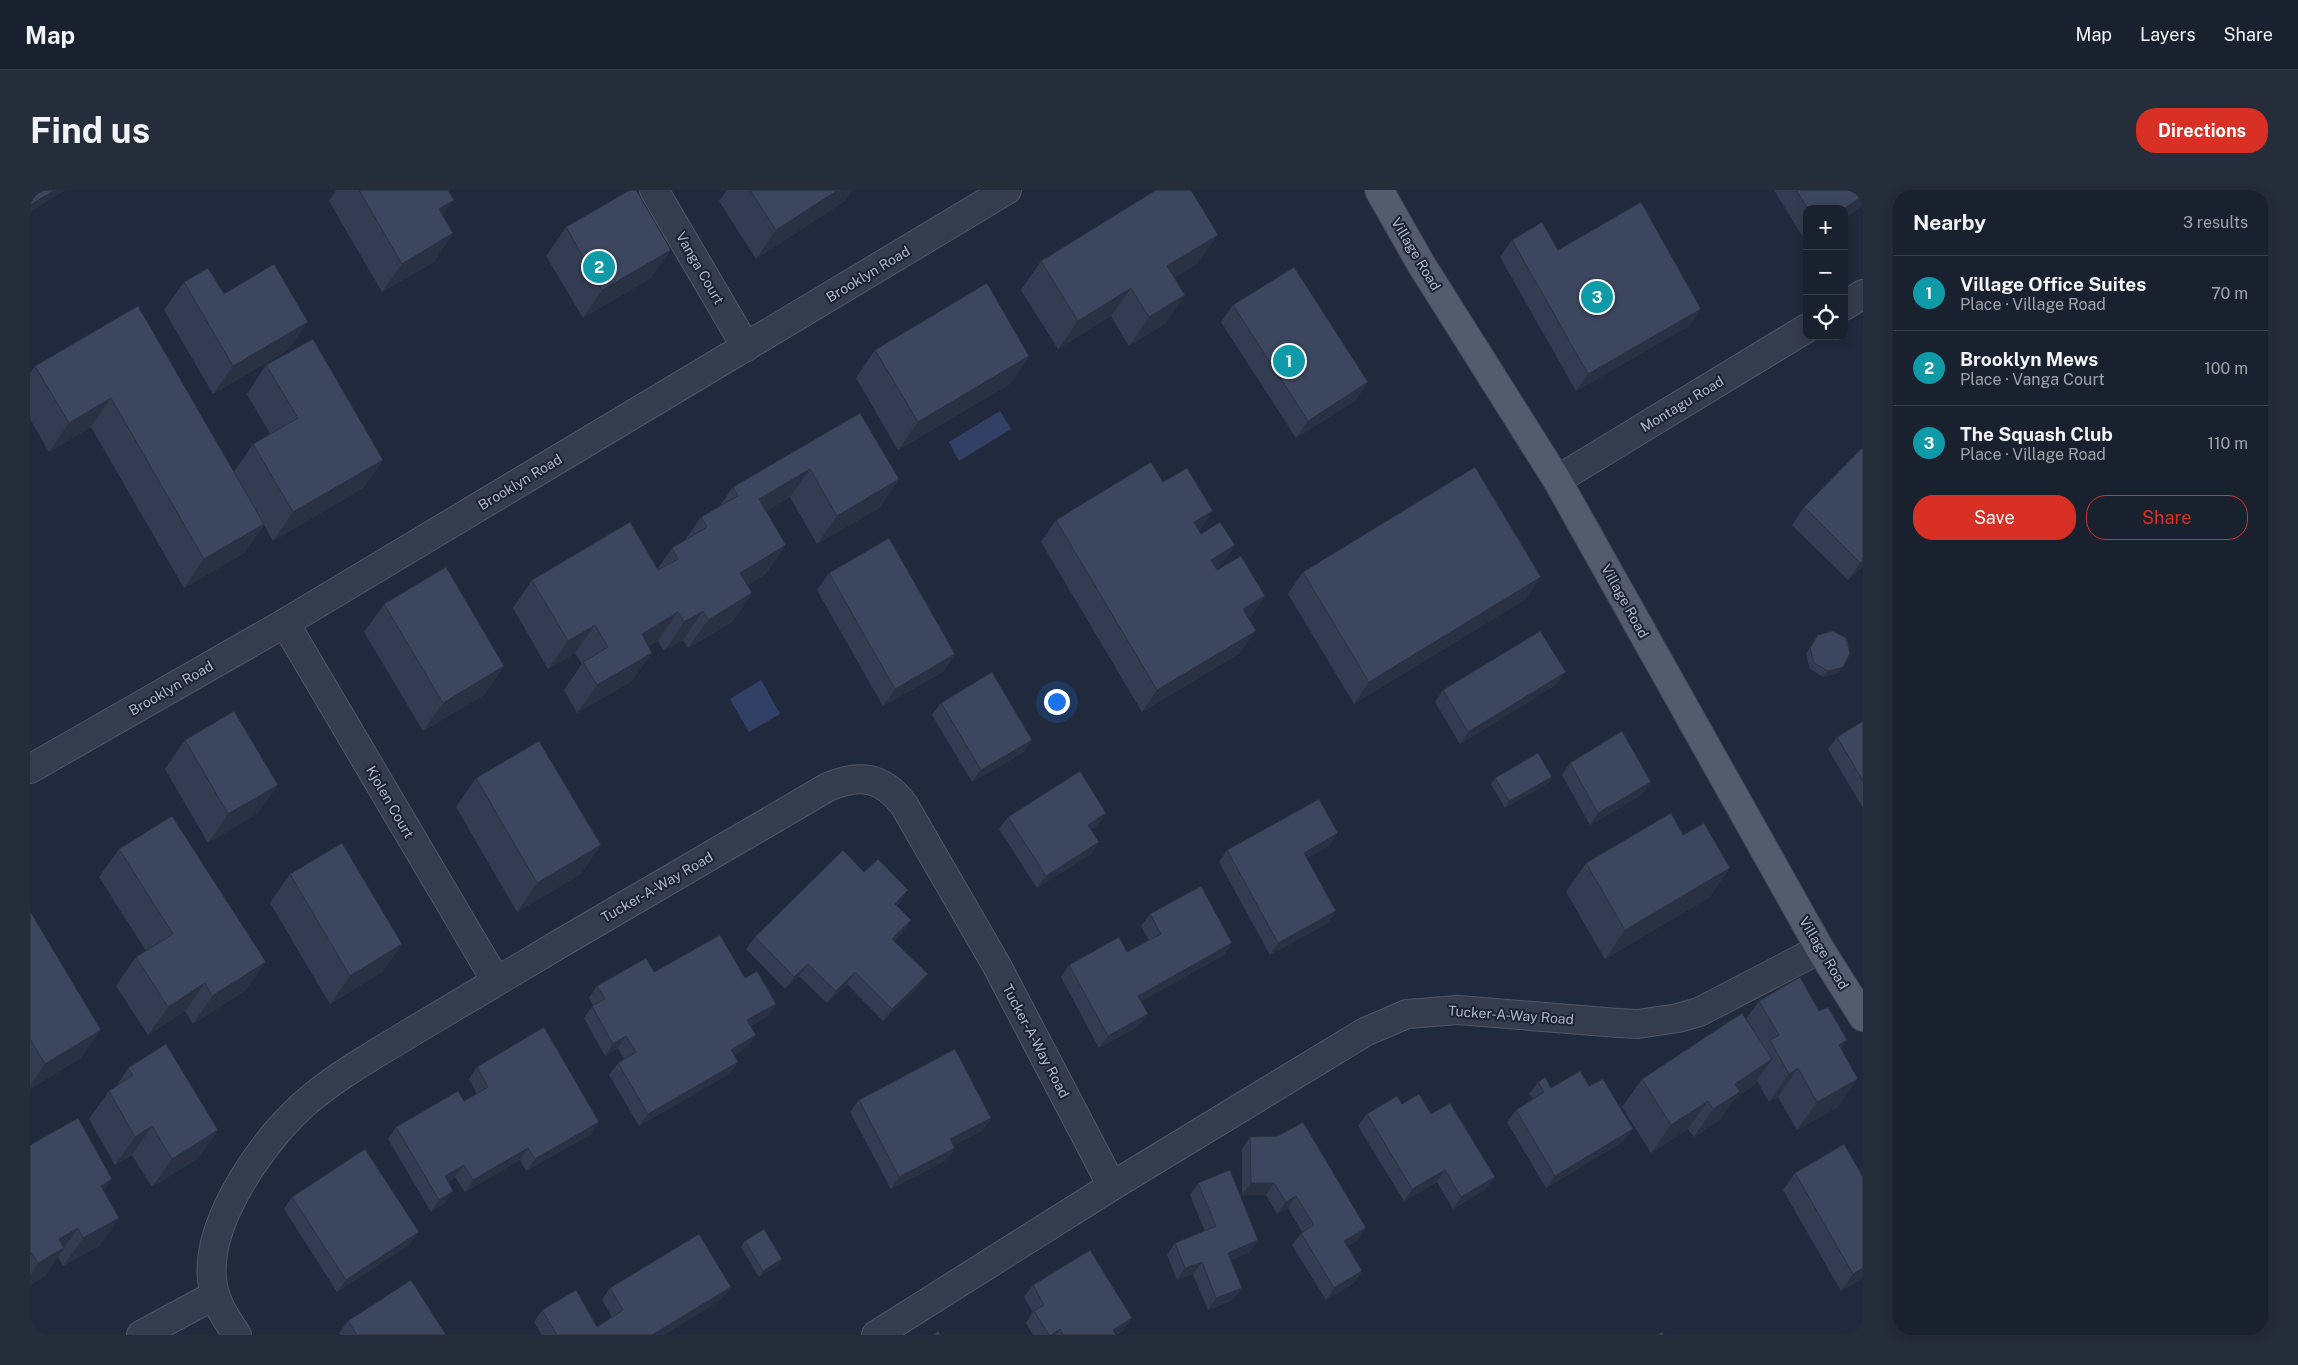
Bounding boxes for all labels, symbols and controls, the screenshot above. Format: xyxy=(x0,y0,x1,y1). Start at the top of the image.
text: Map xyxy=(25,21,75,49)
text: Map xyxy=(2076,24,2112,45)
text: Layers xyxy=(2140,24,2196,45)
text: Share xyxy=(2224,24,2273,45)
button: Directions xyxy=(2136,108,2268,153)
text: Find us xyxy=(30,110,150,151)
map controls xyxy=(1803,205,1848,340)
button: + xyxy=(1803,205,1848,250)
text: Nearby xyxy=(1913,210,1986,235)
text: 3 results xyxy=(2183,213,2248,232)
street label: Village Road xyxy=(1388,215,1444,293)
street label: Vanga Court xyxy=(673,229,727,307)
street label: Brooklyn Road xyxy=(823,243,913,305)
pin: 2 xyxy=(583,248,615,286)
button: − xyxy=(1803,250,1848,295)
text: Village Office Suites xyxy=(1960,273,2146,295)
pin: 3 xyxy=(1581,278,1613,316)
text: 1 xyxy=(1926,284,1932,303)
text: 70 m xyxy=(2211,284,2248,303)
button: locate xyxy=(1803,295,1848,340)
text: Place · Village Road xyxy=(1960,295,2106,314)
pin: 1 xyxy=(1273,342,1305,380)
text: Brooklyn Mews xyxy=(1960,348,2098,370)
text: 2 xyxy=(1924,359,1934,378)
text: 100 m xyxy=(2204,359,2248,378)
text: Place · Vanga Court xyxy=(1960,370,2105,389)
street label: Montagu Road xyxy=(1637,373,1727,435)
text: The Squash Club xyxy=(1960,423,2113,445)
text: 3 xyxy=(1924,434,1934,453)
text: 110 m xyxy=(2207,434,2248,453)
text: Place · Village Road xyxy=(1960,445,2106,464)
street label: Brooklyn Road xyxy=(475,451,565,513)
button: Save xyxy=(1913,495,2076,540)
button: Share xyxy=(2086,495,2248,540)
street label: Village Road xyxy=(1598,561,1652,641)
street label: Brooklyn Road xyxy=(126,657,216,719)
your location xyxy=(1044,689,1070,715)
street label: Kjolen Court xyxy=(363,763,417,841)
street label: Tucker-A-Way Road xyxy=(598,848,716,926)
street label: Village Road xyxy=(1796,914,1852,992)
street label: Tucker-A-Way Road xyxy=(999,981,1073,1101)
street label: Tucker-A-Way Road xyxy=(1447,1003,1575,1027)

